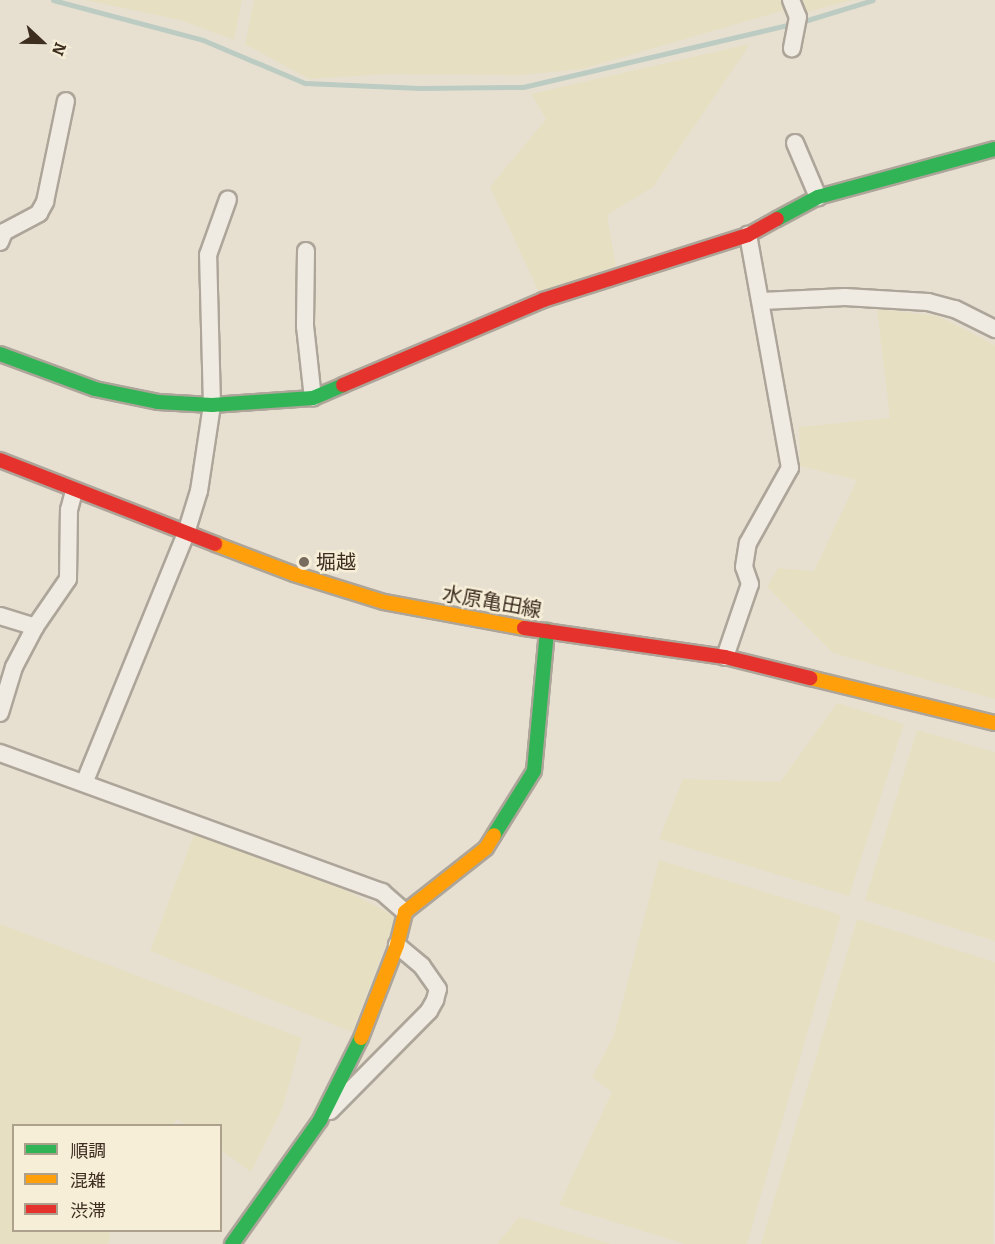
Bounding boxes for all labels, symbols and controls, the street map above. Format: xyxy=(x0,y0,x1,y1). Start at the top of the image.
north arrow xyxy=(12,12,72,72)
text: N xyxy=(48,40,70,58)
place label: 堀越 xyxy=(316,550,356,574)
marker: 堀越 xyxy=(297,555,311,569)
street label: 水原亀田線 xyxy=(441,581,543,623)
legend xyxy=(12,1124,222,1232)
text: 順調 xyxy=(70,1140,106,1162)
text: 混雑 xyxy=(70,1170,106,1192)
text: 渋滞 xyxy=(70,1200,106,1222)

